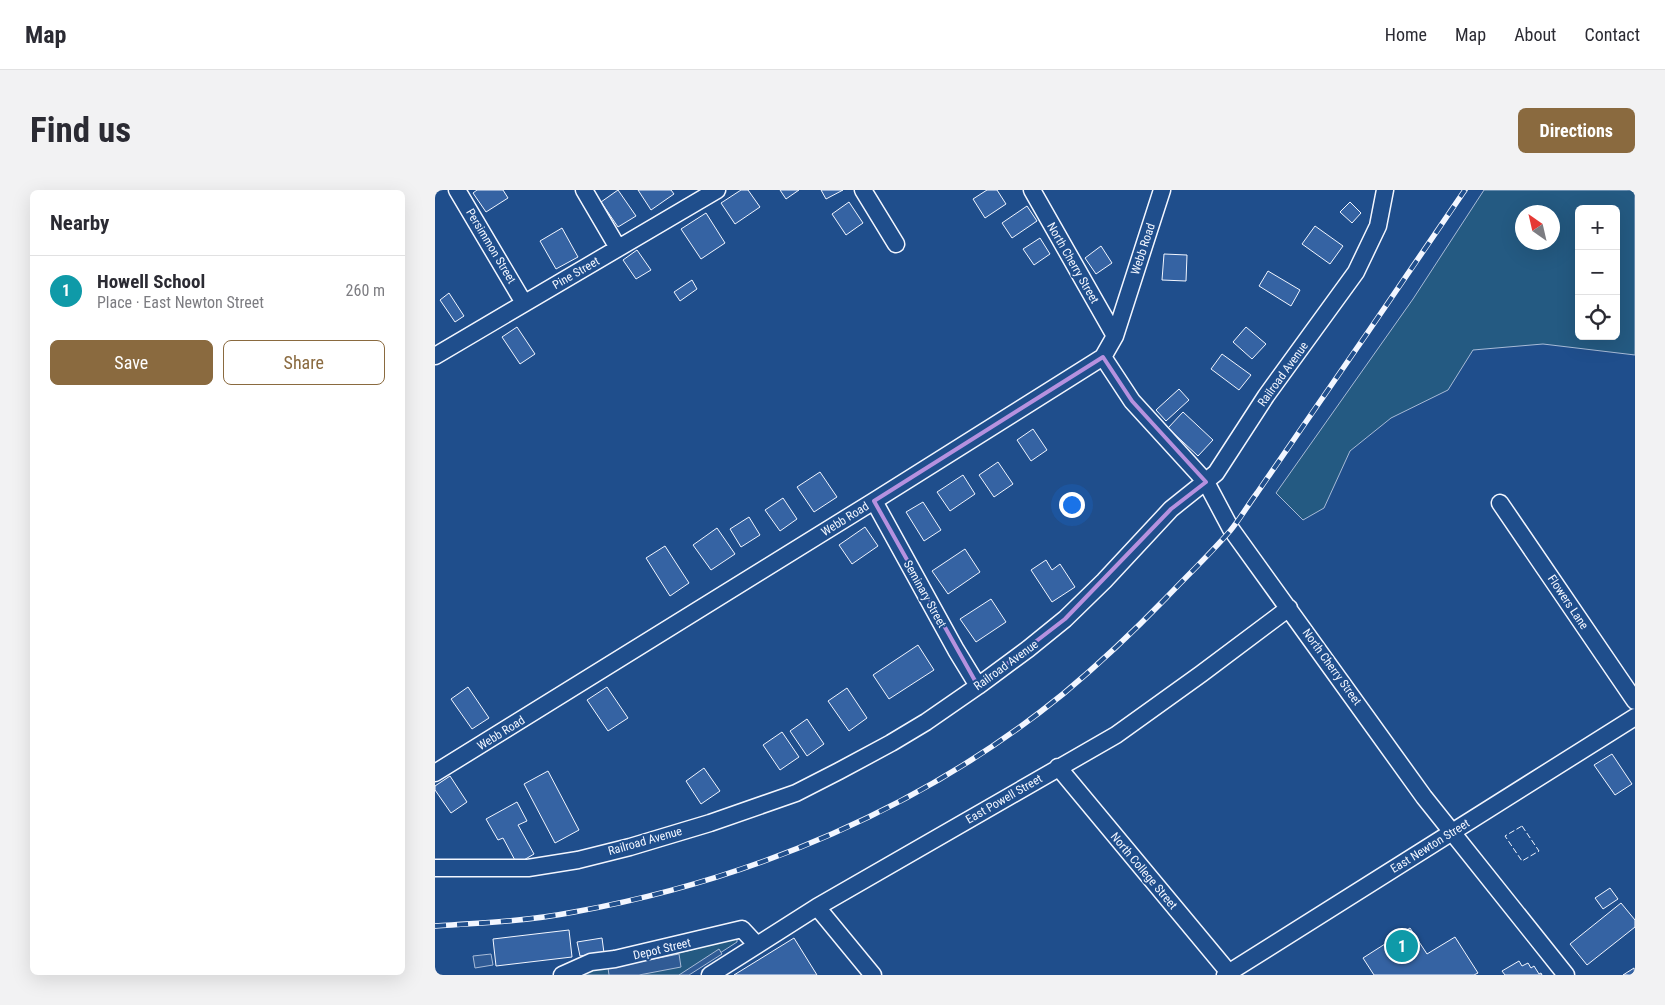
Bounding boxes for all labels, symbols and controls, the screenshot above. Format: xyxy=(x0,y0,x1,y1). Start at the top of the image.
text: Map xyxy=(25,21,66,49)
text: Home xyxy=(1385,24,1427,45)
text: Map xyxy=(1455,24,1486,45)
text: About xyxy=(1514,24,1556,45)
text: Contact xyxy=(1584,24,1640,45)
button: Directions xyxy=(1518,108,1635,153)
text: Find us xyxy=(30,110,131,151)
north arrow xyxy=(1515,205,1560,250)
map controls xyxy=(1575,205,1620,340)
button: + xyxy=(1575,205,1620,250)
street label: Persimmon Street xyxy=(463,206,519,286)
text: Nearby xyxy=(50,211,109,235)
street label: North Cherry Street xyxy=(1044,220,1102,306)
street label: Webb Road xyxy=(1128,221,1158,276)
button: − xyxy=(1575,250,1620,295)
street label: Pine Street xyxy=(550,254,602,292)
text: Howell School xyxy=(97,270,205,293)
text: 1 xyxy=(62,281,70,300)
text: 260 m xyxy=(346,281,385,300)
text: Place · East Newton Street xyxy=(97,293,264,312)
button: locate xyxy=(1575,295,1620,340)
street label: Railroad Avenue xyxy=(1255,339,1311,409)
button: Save xyxy=(50,340,213,385)
button: Share xyxy=(223,340,385,385)
your location xyxy=(1059,492,1085,518)
street label: Webb Road xyxy=(819,499,871,539)
street label: Seminary Street xyxy=(901,558,949,631)
street label: Flowers Lane xyxy=(1545,572,1592,632)
street label: North Cherry Street xyxy=(1300,626,1365,708)
street label: Railroad Avenue xyxy=(971,637,1041,693)
street label: Webb Road xyxy=(475,713,527,753)
street label: East Powell Street xyxy=(963,771,1045,827)
street label: East Newton Street xyxy=(1388,816,1472,876)
street label: Railroad Avenue xyxy=(606,824,684,858)
street label: North College Street xyxy=(1108,830,1180,913)
pin: 1 xyxy=(1386,927,1418,965)
street label: Depot Street xyxy=(632,935,693,962)

